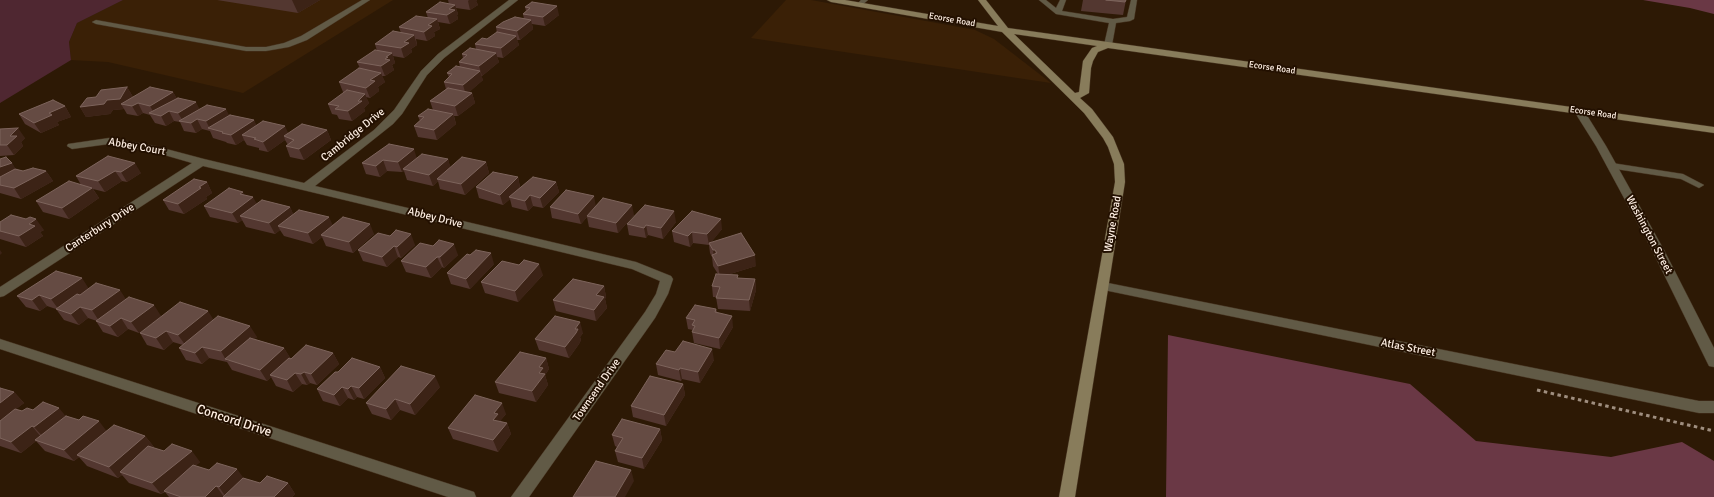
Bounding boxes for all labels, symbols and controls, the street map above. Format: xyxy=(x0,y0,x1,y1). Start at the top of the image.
street label: Ecorse Road xyxy=(928,11,976,29)
street label: Ecorse Road xyxy=(1248,59,1296,77)
street label: Ecorse Road xyxy=(1569,104,1617,122)
street label: Cambridge Drive xyxy=(318,105,388,165)
street label: Abbey Court xyxy=(107,135,167,159)
street label: Washington Street xyxy=(1623,194,1675,276)
street label: Wayne Road xyxy=(1102,195,1124,253)
street label: Canterbury Drive xyxy=(63,201,137,255)
street label: Abbey Drive xyxy=(406,205,464,231)
street label: Atlas Street xyxy=(1380,336,1436,360)
street label: Townsend Drive xyxy=(571,356,623,424)
street label: Concord Drive xyxy=(195,402,273,440)

